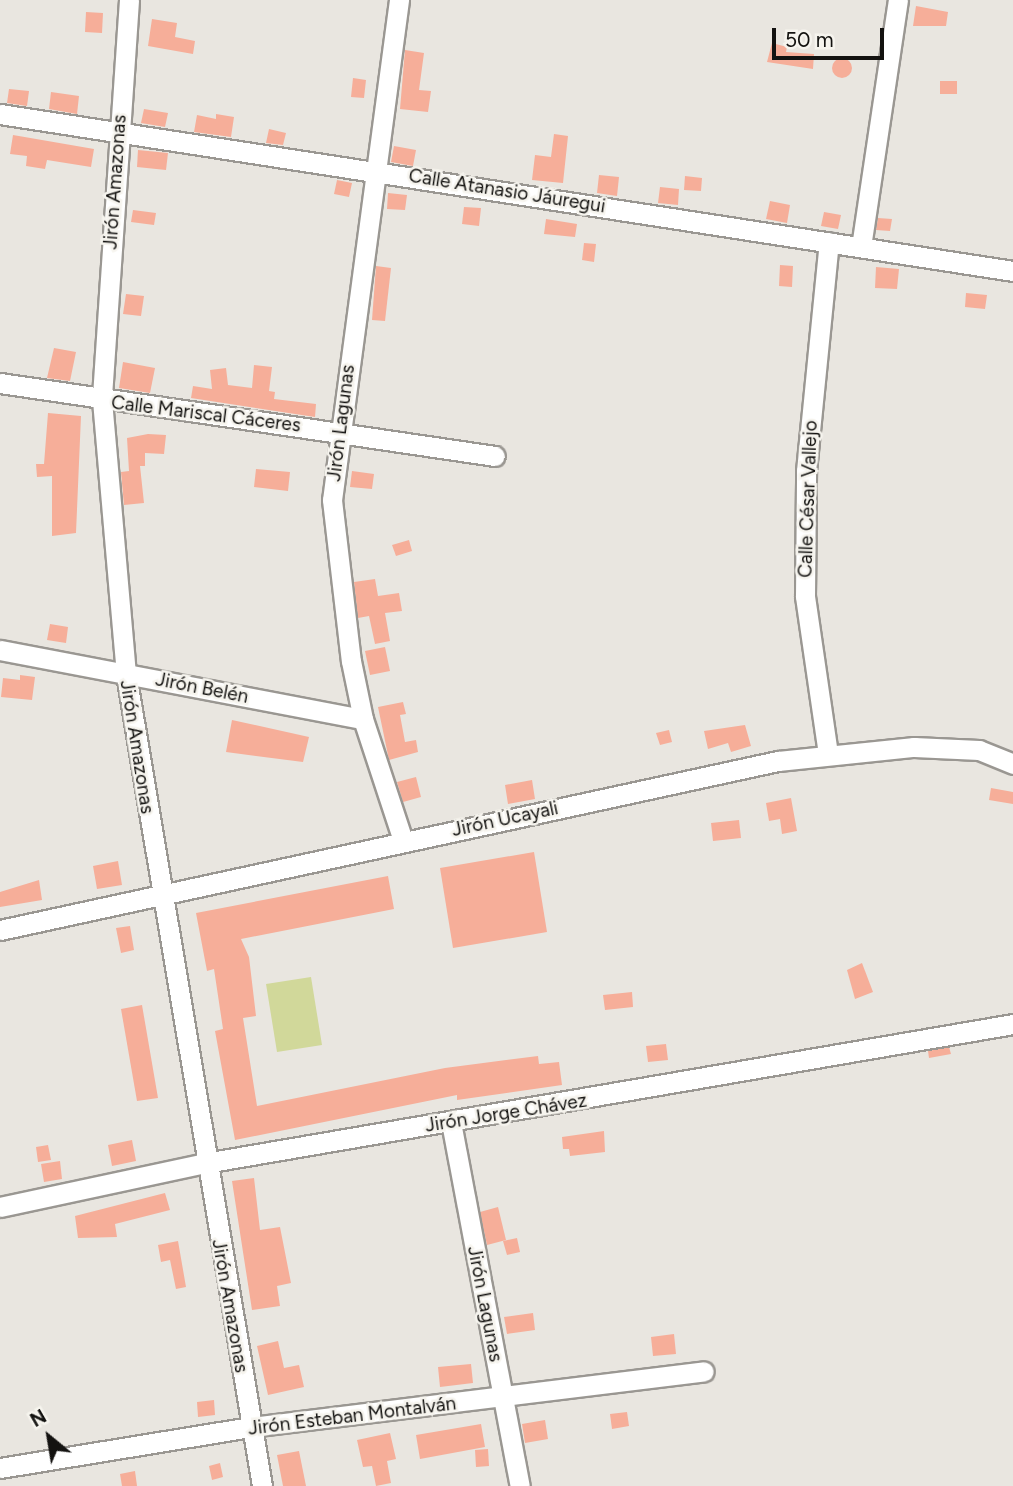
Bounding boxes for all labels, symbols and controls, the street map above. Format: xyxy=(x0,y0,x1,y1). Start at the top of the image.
scale bar xyxy=(775,14,887,58)
text: 50 m xyxy=(785,27,834,52)
street label: Jirón Amazonas xyxy=(99,114,131,250)
street label: Calle Atanasio Jáuregui xyxy=(407,164,607,218)
street label: Jirón Lagunas xyxy=(323,363,359,483)
street label: Calle Mariscal Cáceres xyxy=(110,391,302,437)
street label: Calle César Vallejo xyxy=(794,420,822,578)
street label: Jirón Belén xyxy=(154,668,250,708)
street label: Jirón Amazonas xyxy=(115,678,159,816)
street label: Jirón Ucayali xyxy=(450,797,560,841)
street label: Jirón Jorge Chávez xyxy=(423,1089,589,1137)
street label: Jirón Amazonas xyxy=(207,1237,253,1375)
street label: Jirón Lagunas xyxy=(463,1244,507,1364)
street label: Jirón Esteban Montalván xyxy=(247,1392,457,1440)
north arrow xyxy=(14,1402,84,1472)
text: N xyxy=(26,1405,50,1432)

